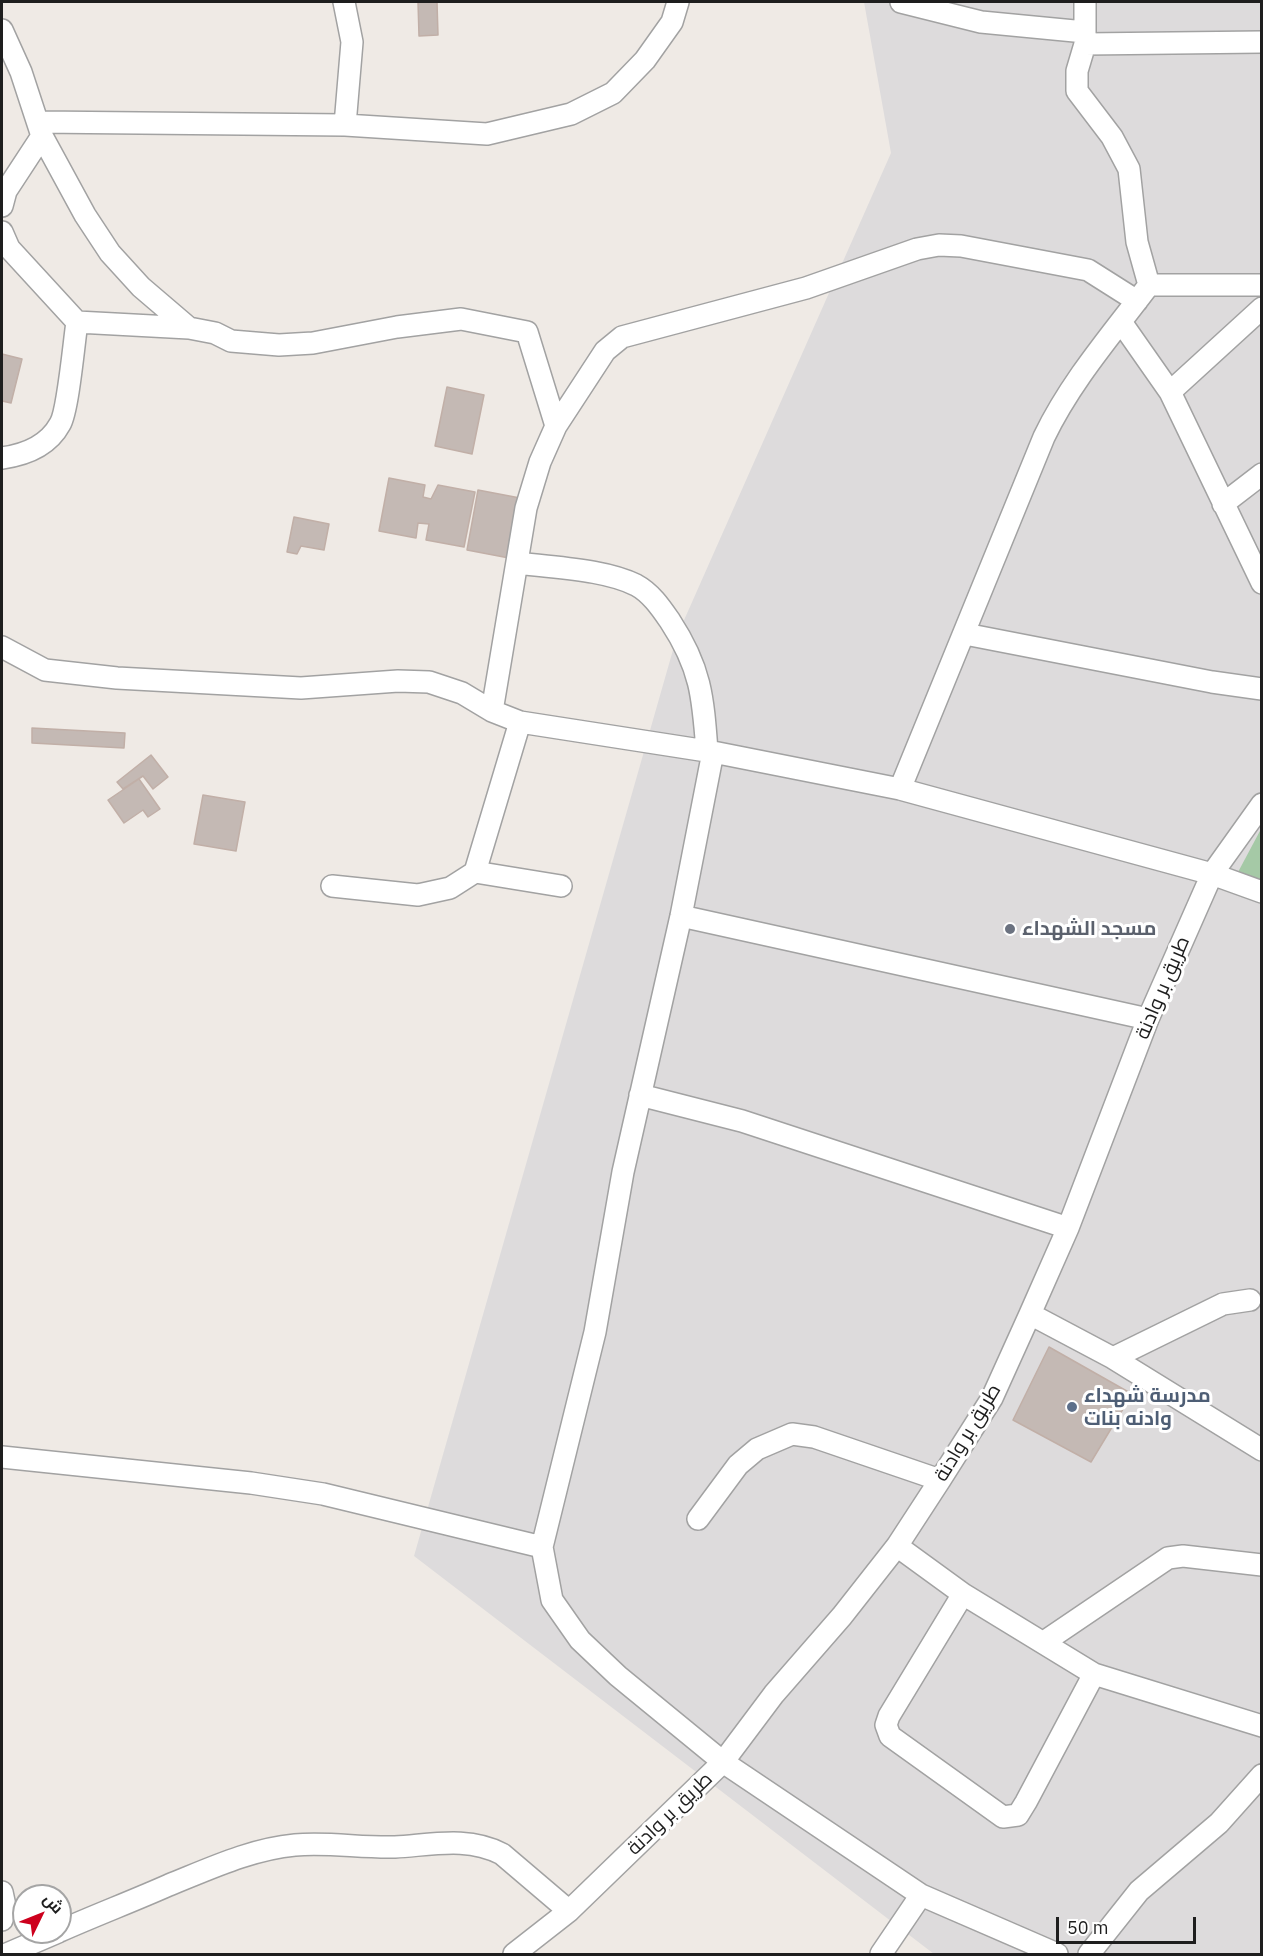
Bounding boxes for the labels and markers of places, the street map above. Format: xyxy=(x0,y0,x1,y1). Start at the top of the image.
place label: مسجد الشهداء xyxy=(1022,917,1156,941)
marker: مسجد الشهداء xyxy=(1003,922,1017,936)
place label: مدرسة شهداء وادنه بنات xyxy=(1084,1384,1211,1431)
marker: مدرسة شهداء وادنه بنات xyxy=(1065,1400,1079,1414)

